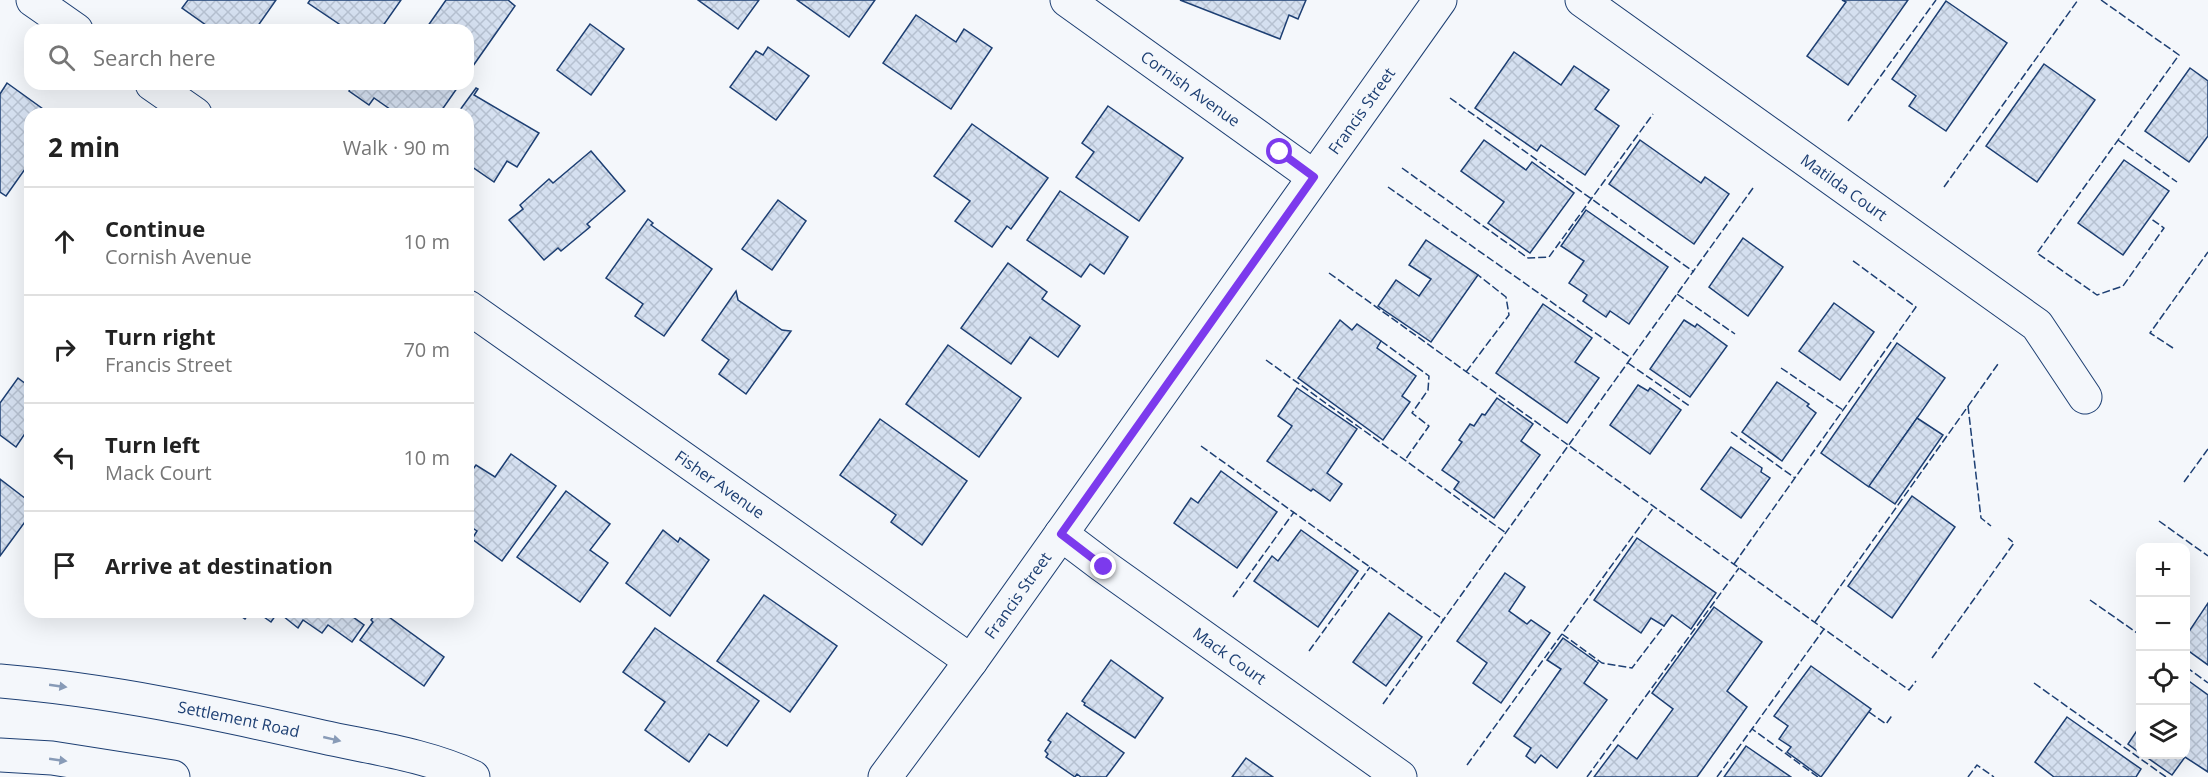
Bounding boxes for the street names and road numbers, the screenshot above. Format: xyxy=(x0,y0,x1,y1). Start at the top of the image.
street label: Cornish Avenue xyxy=(1136,45,1245,132)
street label: Francis Street xyxy=(1323,63,1400,159)
street label: Matilda Court xyxy=(1796,149,1892,226)
street label: Fisher Avenue xyxy=(671,445,769,524)
street label: Francis Street xyxy=(979,547,1056,643)
street label: Mack Court xyxy=(1188,622,1271,690)
street label: Settlement Road xyxy=(176,696,302,742)

